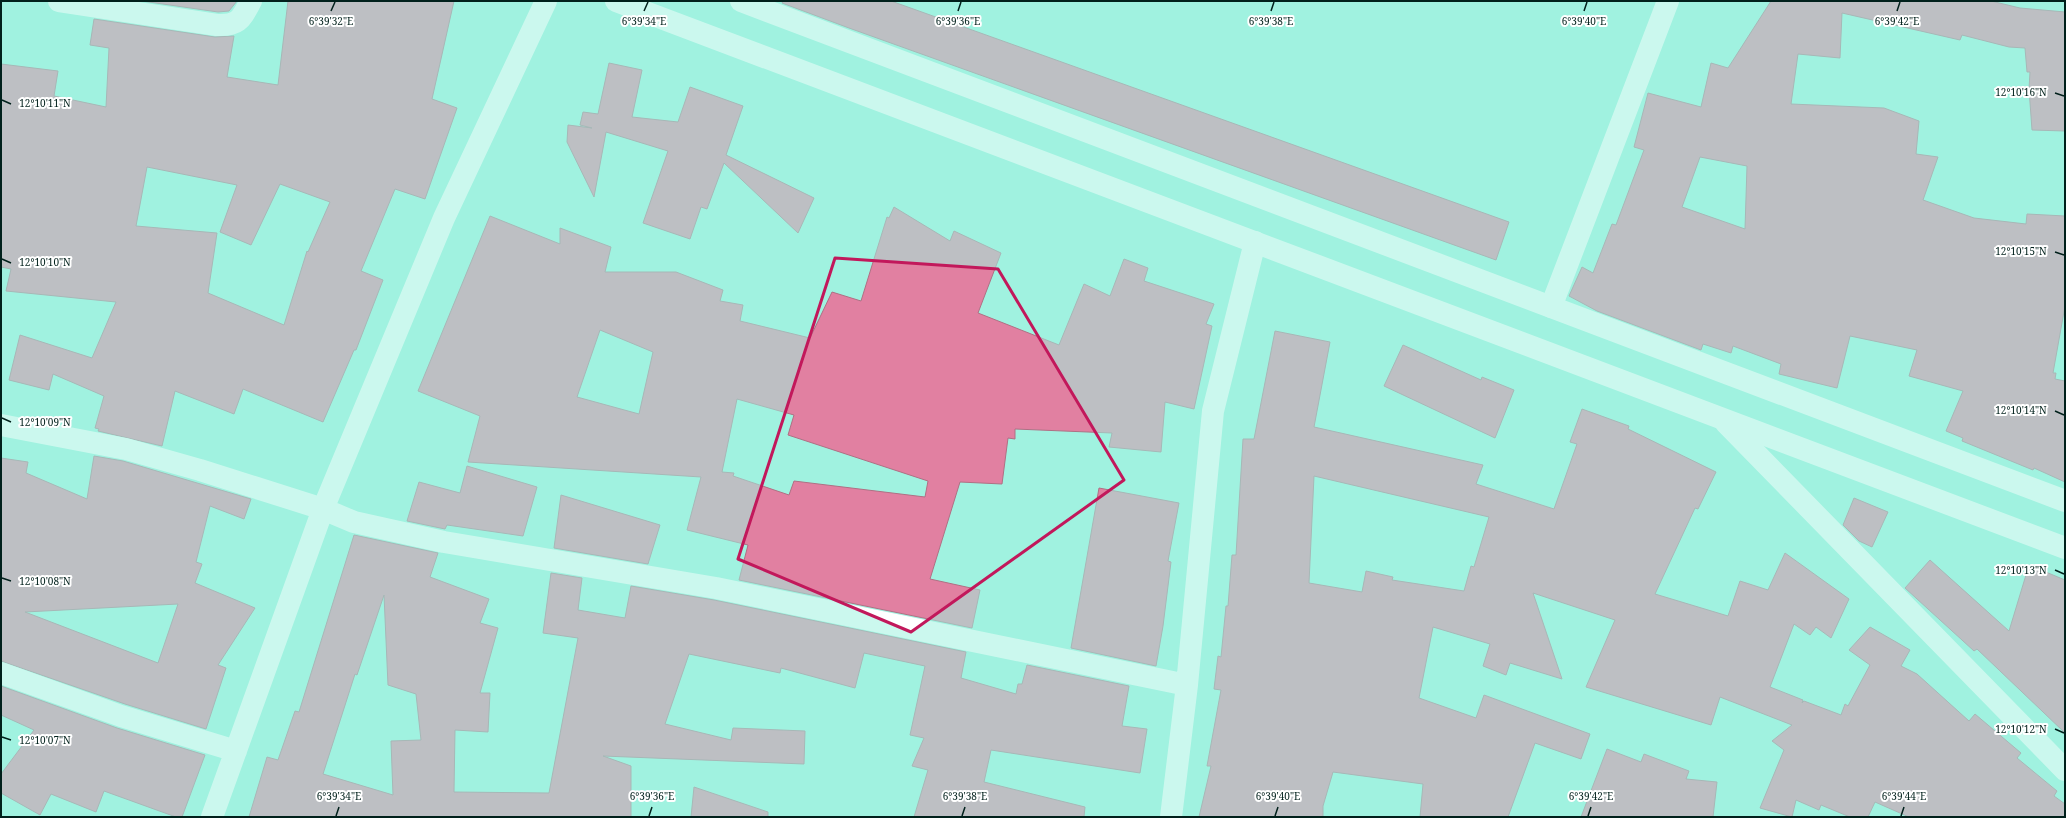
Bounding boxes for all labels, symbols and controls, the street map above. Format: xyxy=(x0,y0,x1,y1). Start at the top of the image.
text: 6°39'32"E xyxy=(309,14,353,28)
text: 6°39'34"E xyxy=(622,14,666,28)
text: 6°39'36"E xyxy=(936,14,980,28)
text: 6°39'38"E xyxy=(1249,14,1293,28)
text: 6°39'40"E xyxy=(1562,14,1606,28)
text: 6°39'42"E xyxy=(1875,14,1919,28)
text: 12°10'16"N xyxy=(1995,85,2047,99)
text: 12°10'11"N xyxy=(19,96,71,110)
text: 12°10'15"N xyxy=(1995,244,2047,258)
text: 12°10'10"N xyxy=(19,255,71,269)
text: 12°10'14"N xyxy=(1995,403,2047,417)
text: 12°10'09"N xyxy=(19,415,71,429)
text: 12°10'13"N xyxy=(1995,563,2047,577)
text: 12°10'08"N xyxy=(19,574,71,588)
text: 12°10'12"N xyxy=(1995,722,2047,736)
text: 12°10'07"N xyxy=(19,733,71,747)
text: 6°39'34"E xyxy=(317,789,361,803)
text: 6°39'36"E xyxy=(630,789,674,803)
text: 6°39'38"E xyxy=(943,789,987,803)
text: 6°39'40"E xyxy=(1256,789,1300,803)
text: 6°39'42"E xyxy=(1569,789,1613,803)
text: 6°39'44"E xyxy=(1882,789,1926,803)

